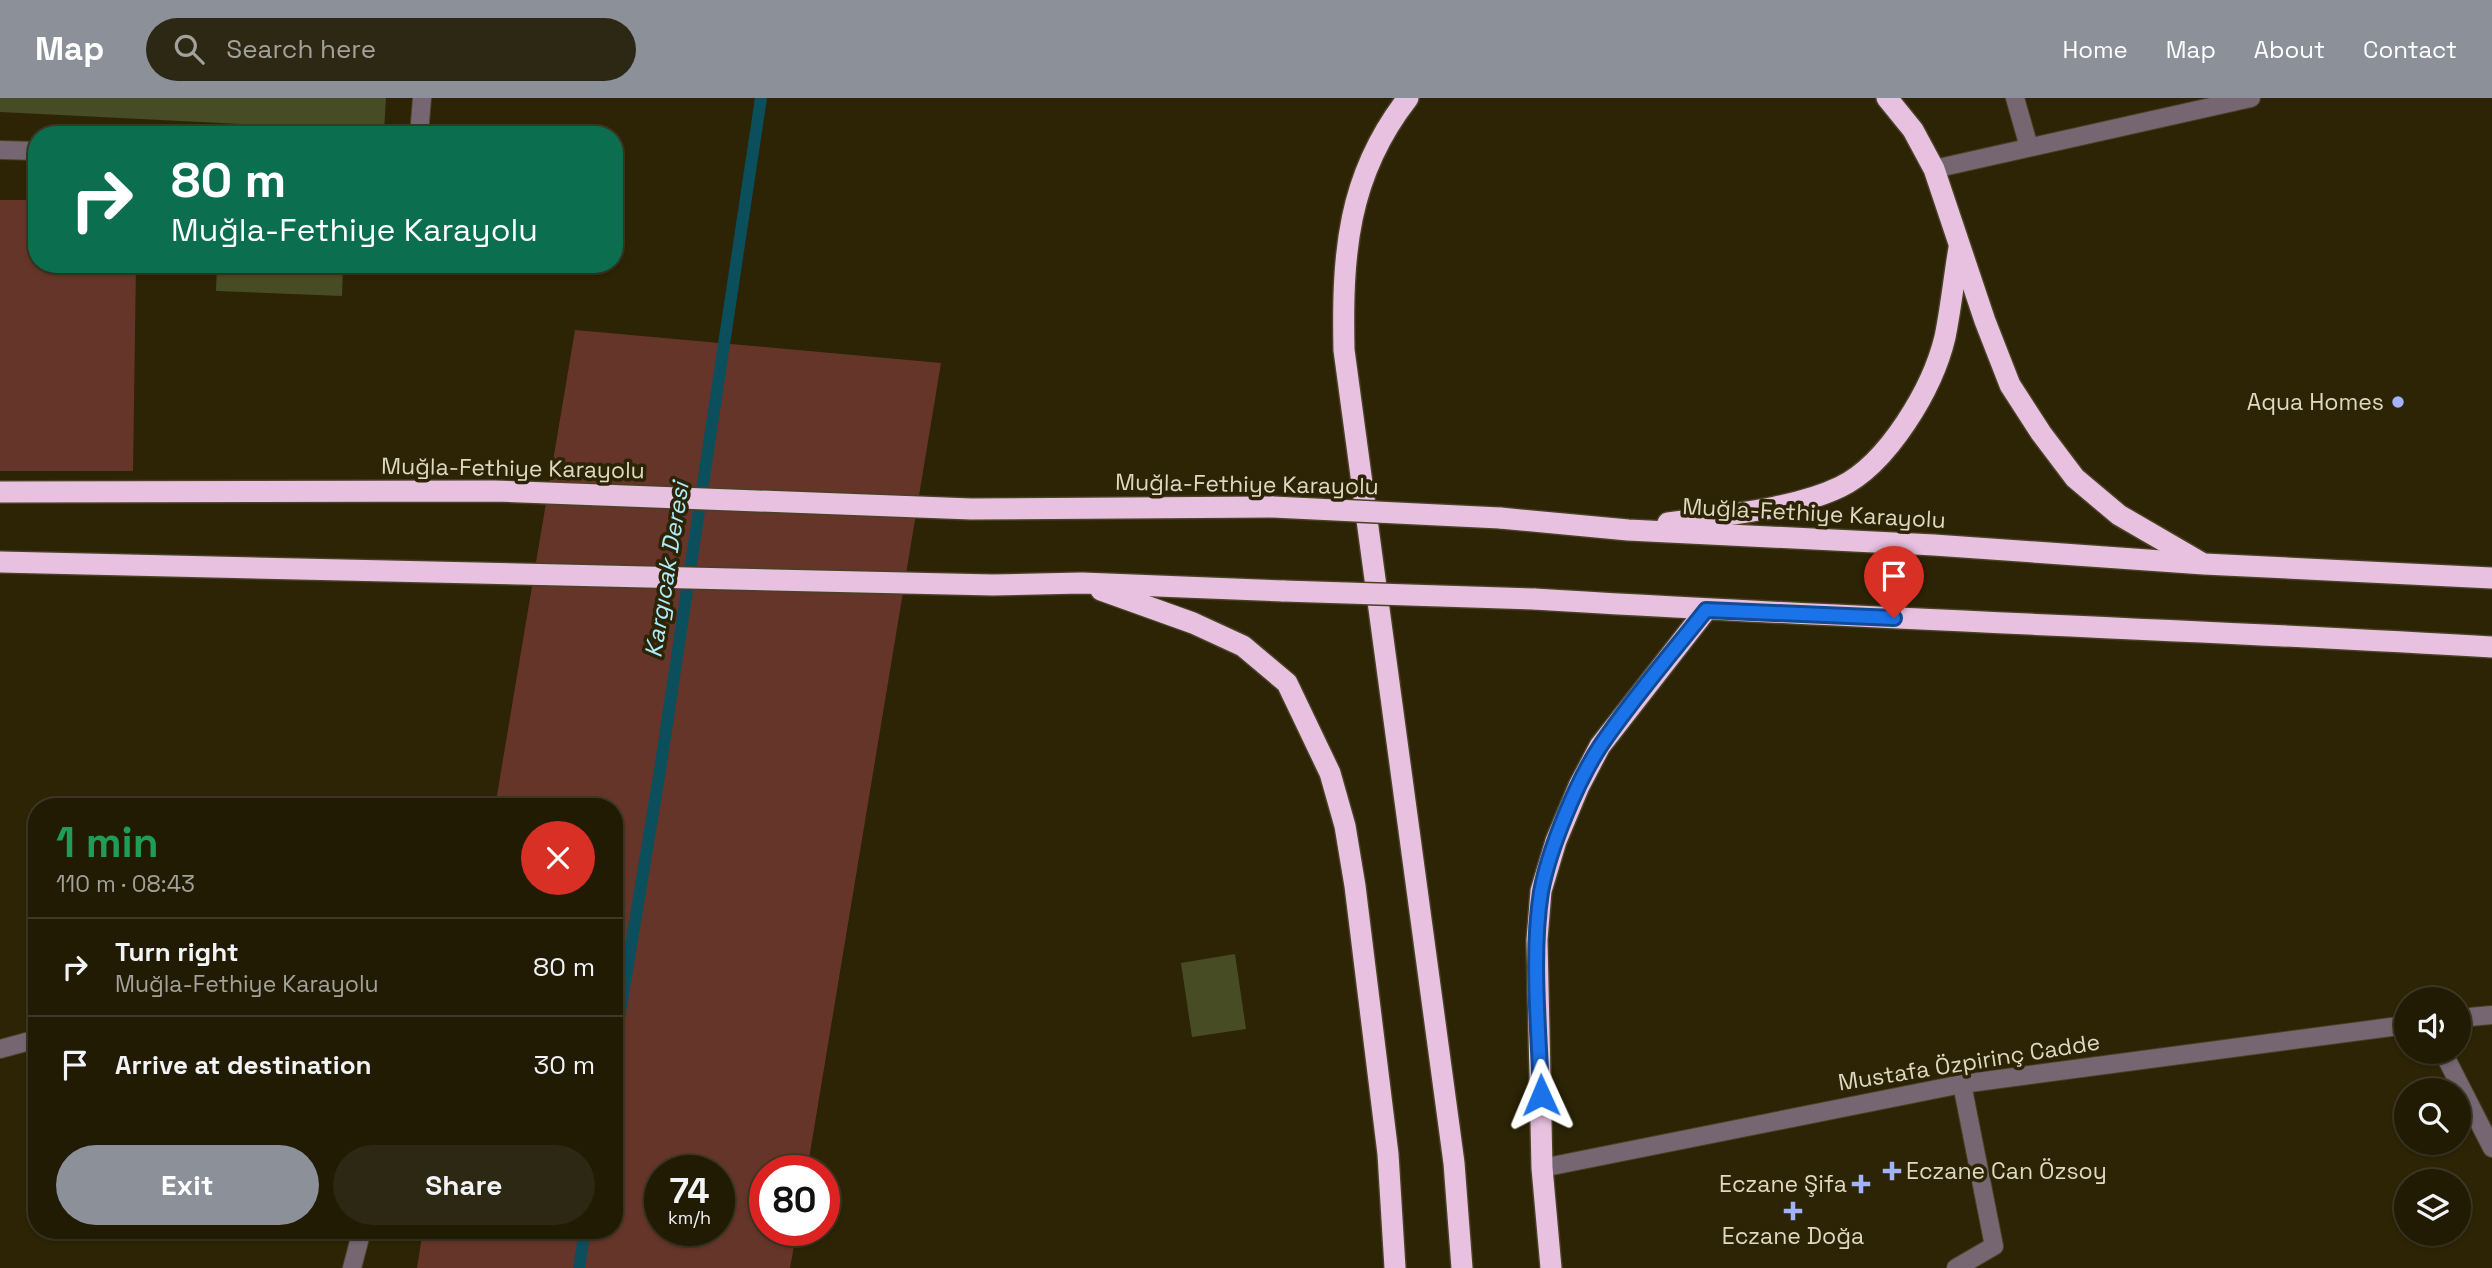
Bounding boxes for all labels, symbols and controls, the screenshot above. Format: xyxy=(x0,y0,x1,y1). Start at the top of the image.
search box xyxy=(146,18,636,81)
text: Map xyxy=(35,28,104,70)
icon: search xyxy=(170,30,208,68)
text: Search here xyxy=(226,32,376,66)
text: Home xyxy=(2062,34,2128,65)
text: Map xyxy=(2166,34,2216,65)
text: About xyxy=(2254,34,2325,65)
text: Contact xyxy=(2363,34,2457,65)
text: 80 m xyxy=(171,149,286,211)
icon: right xyxy=(56,154,147,245)
text: Muğla-Fethiye Karayolu xyxy=(171,210,538,250)
place label: Aqua Homes xyxy=(2247,387,2384,417)
marker: Aqua Homes xyxy=(2390,394,2406,410)
street label: Muğla-Fethiye Karayolu xyxy=(381,451,645,485)
street label: Muğla-Fethiye Karayolu xyxy=(1115,467,1379,501)
water label: Kargıcak Deresi xyxy=(637,477,696,660)
street label: Muğla-Fethiye Karayolu xyxy=(1682,491,1946,535)
pin xyxy=(1864,546,1924,618)
icon: arrive xyxy=(1875,557,1913,595)
text: 1 min xyxy=(56,816,159,869)
button: close xyxy=(521,821,595,895)
text: 110 m · 08:43 xyxy=(56,869,195,899)
text: Turn right xyxy=(115,935,239,969)
icon: right xyxy=(56,948,94,986)
text: 80 m xyxy=(533,950,595,984)
text: Muğla-Fethiye Karayolu xyxy=(115,969,379,999)
map controls xyxy=(2394,987,2471,1246)
button: sound xyxy=(2394,987,2471,1064)
street label: Mustafa Özpirinç Cadde xyxy=(1836,1026,2102,1098)
icon: arrive xyxy=(56,1046,94,1084)
text: Arrive at destination xyxy=(115,1048,372,1082)
text: 30 m xyxy=(534,1048,595,1082)
position arrow xyxy=(1504,1058,1578,1132)
button: search xyxy=(2394,1078,2471,1155)
button: Exit xyxy=(56,1145,319,1225)
button: Share xyxy=(333,1145,595,1225)
speed limit sign: 80 xyxy=(749,1155,840,1246)
place label: Eczane Can Özsoy xyxy=(1906,1156,2107,1186)
marker: Eczane Can Özsoy xyxy=(1884,1163,1900,1179)
text: 74 xyxy=(669,1169,710,1213)
place label: Eczane Şifa xyxy=(1719,1169,1847,1199)
button: layers xyxy=(2394,1169,2471,1246)
marker: Eczane Şifa xyxy=(1853,1176,1869,1192)
marker: Eczane Doğa xyxy=(1785,1203,1801,1219)
text: km/h xyxy=(668,1206,711,1229)
place label: Eczane Doğa xyxy=(1722,1221,1864,1251)

